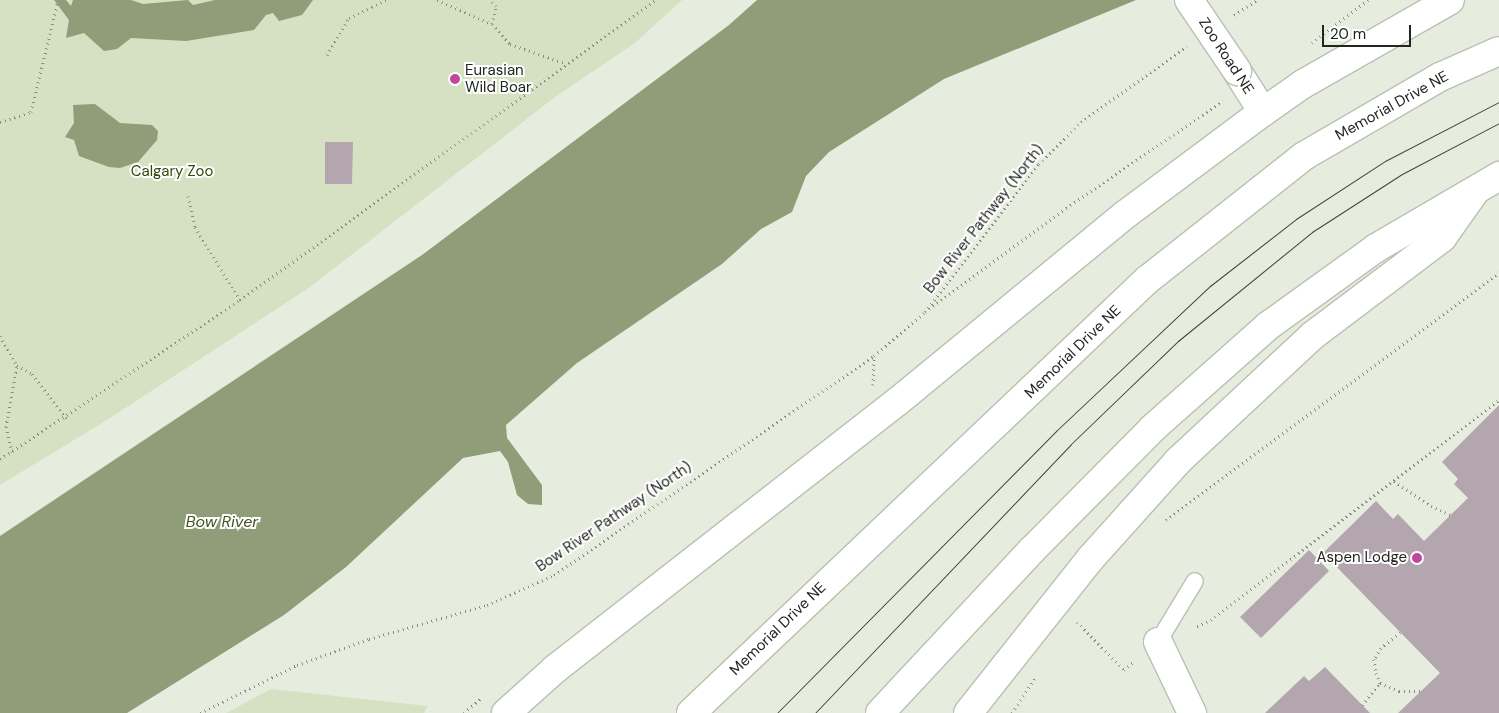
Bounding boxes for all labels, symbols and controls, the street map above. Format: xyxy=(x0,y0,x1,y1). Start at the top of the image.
street label: Zoo Road NE xyxy=(1195,14,1257,98)
scale bar xyxy=(1324,15,1413,47)
text: 20 m xyxy=(1330,24,1366,44)
place label: Eurasian Wild Boar xyxy=(465,61,532,96)
street label: Memorial Drive NE xyxy=(1332,67,1452,145)
marker: Eurasian Wild Boar xyxy=(449,73,461,85)
street label: Bow River Pathway (North) xyxy=(920,141,1048,297)
park label: Calgary Zoo xyxy=(131,163,213,181)
street label: Memorial Drive NE xyxy=(1021,302,1125,402)
street label: Bow River Pathway (North) xyxy=(533,458,695,576)
water label: Bow River xyxy=(186,512,258,532)
place label: Aspen Lodge xyxy=(1317,549,1407,567)
marker: Aspen Lodge xyxy=(1411,552,1423,564)
street label: Memorial Drive NE xyxy=(726,579,830,679)

